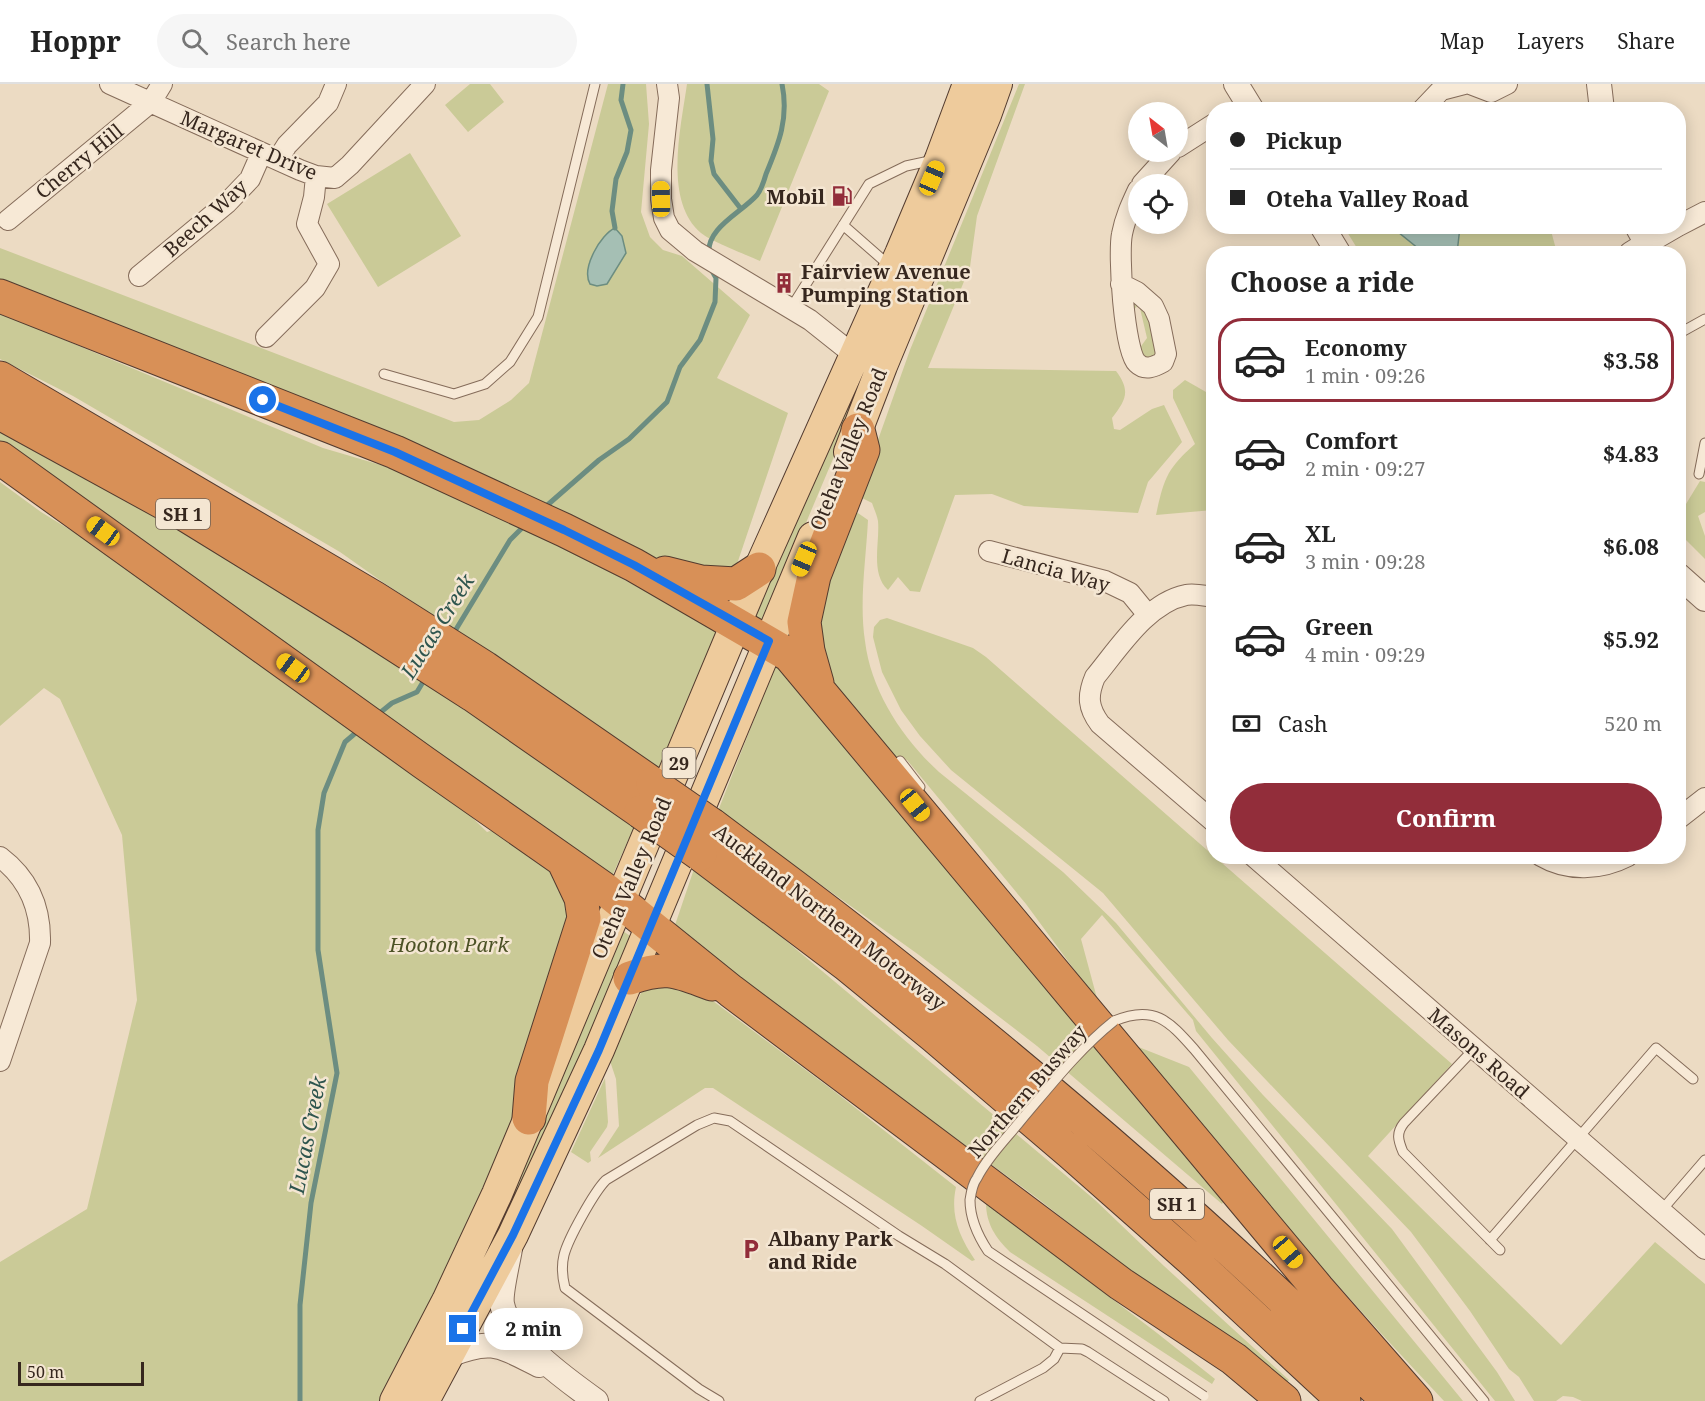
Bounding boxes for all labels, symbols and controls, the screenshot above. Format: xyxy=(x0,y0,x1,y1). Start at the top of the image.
search box xyxy=(157,14,577,68)
text: Hoppr xyxy=(30,22,121,60)
icon: search xyxy=(178,25,211,58)
text: Search here xyxy=(226,26,351,56)
text: Map xyxy=(1440,27,1484,55)
text: Layers xyxy=(1517,27,1584,55)
text: Share xyxy=(1617,27,1675,55)
north arrow xyxy=(1128,102,1188,162)
map controls xyxy=(1128,102,1188,234)
street label: Margaret Drive xyxy=(176,104,322,186)
street label: Cherry Hill xyxy=(29,117,129,205)
text: Pickup xyxy=(1266,125,1342,155)
car xyxy=(917,158,947,198)
street label: Beech Way xyxy=(157,173,253,263)
button: locate xyxy=(1128,174,1188,234)
car xyxy=(652,181,670,217)
place label: Mobil xyxy=(767,183,825,210)
text: Oteha Valley Road xyxy=(1266,183,1469,213)
fuel station icon: Mobil xyxy=(830,184,854,208)
place label: Fairview Avenue Pumping Station xyxy=(801,258,971,308)
text: Choose a ride xyxy=(1230,263,1415,300)
building icon: Fairview Avenue Pumping Station xyxy=(772,271,796,295)
text: Economy xyxy=(1305,332,1407,362)
icon: car xyxy=(1233,333,1287,387)
text: $3.58 xyxy=(1603,345,1659,375)
text: 1 min · 09:26 xyxy=(1305,362,1425,389)
street label: Oteha Valley Road xyxy=(803,364,893,534)
route start xyxy=(249,386,276,413)
text: Comfort xyxy=(1305,425,1398,455)
icon: car xyxy=(1233,426,1287,480)
text: $4.83 xyxy=(1603,438,1659,468)
text: 2 min · 09:27 xyxy=(1305,455,1425,482)
road number: SH 1 xyxy=(156,499,210,529)
car xyxy=(83,513,123,549)
text: XL xyxy=(1305,518,1336,548)
icon: car xyxy=(1233,519,1287,573)
text: $6.08 xyxy=(1603,531,1659,561)
car xyxy=(789,539,819,579)
street label: Lancia Way xyxy=(999,542,1114,598)
text: 3 min · 09:28 xyxy=(1305,548,1425,575)
water label: Lucas Creek xyxy=(393,567,481,685)
text: Green xyxy=(1305,611,1373,641)
icon: car xyxy=(1233,612,1287,666)
text: $5.92 xyxy=(1603,624,1659,654)
text: 4 min · 09:29 xyxy=(1305,641,1425,668)
car xyxy=(273,650,313,686)
icon: cash xyxy=(1230,707,1263,740)
text: Cash xyxy=(1278,708,1328,738)
text: 520 m xyxy=(1604,710,1662,737)
road number: 29 xyxy=(662,748,696,778)
button: Confirm xyxy=(1230,783,1662,852)
car xyxy=(897,785,933,825)
street label: Oteha Valley Road xyxy=(585,793,677,963)
street label: Auckland Northern Motorway xyxy=(708,818,952,1017)
park label: Hooton Park xyxy=(388,931,509,958)
street label: Masons Road xyxy=(1423,1002,1535,1104)
street label: Northern Busway xyxy=(962,1018,1093,1163)
water label: Lucas Creek xyxy=(282,1073,332,1197)
road number: SH 1 xyxy=(1150,1189,1204,1219)
place label: Albany Park and Ride xyxy=(768,1225,893,1275)
car xyxy=(1270,1232,1306,1272)
parking icon: Albany Park and Ride xyxy=(739,1237,763,1261)
callout: 2 min xyxy=(484,1308,583,1350)
route end xyxy=(449,1315,476,1342)
text: 2 min xyxy=(505,1315,562,1342)
scale bar xyxy=(18,1359,144,1386)
text: 50 m xyxy=(27,1361,64,1383)

